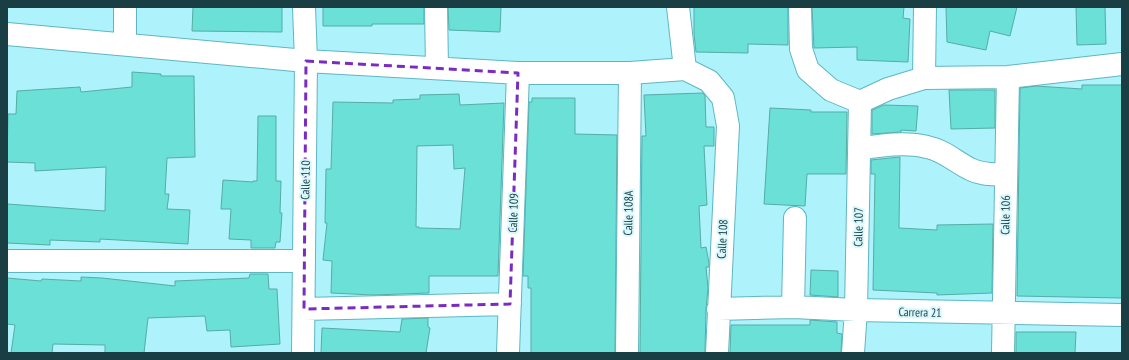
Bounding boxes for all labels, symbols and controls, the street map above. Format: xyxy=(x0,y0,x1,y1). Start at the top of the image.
street label: Calle 110 xyxy=(297,160,313,200)
street label: Calle 108A xyxy=(620,190,636,236)
street label: Calle 109 xyxy=(505,193,521,233)
street label: Calle 106 xyxy=(997,195,1013,235)
street label: Calle 107 xyxy=(850,207,866,247)
street label: Calle 108 xyxy=(713,219,731,259)
street label: Carrera 21 xyxy=(898,304,942,320)

